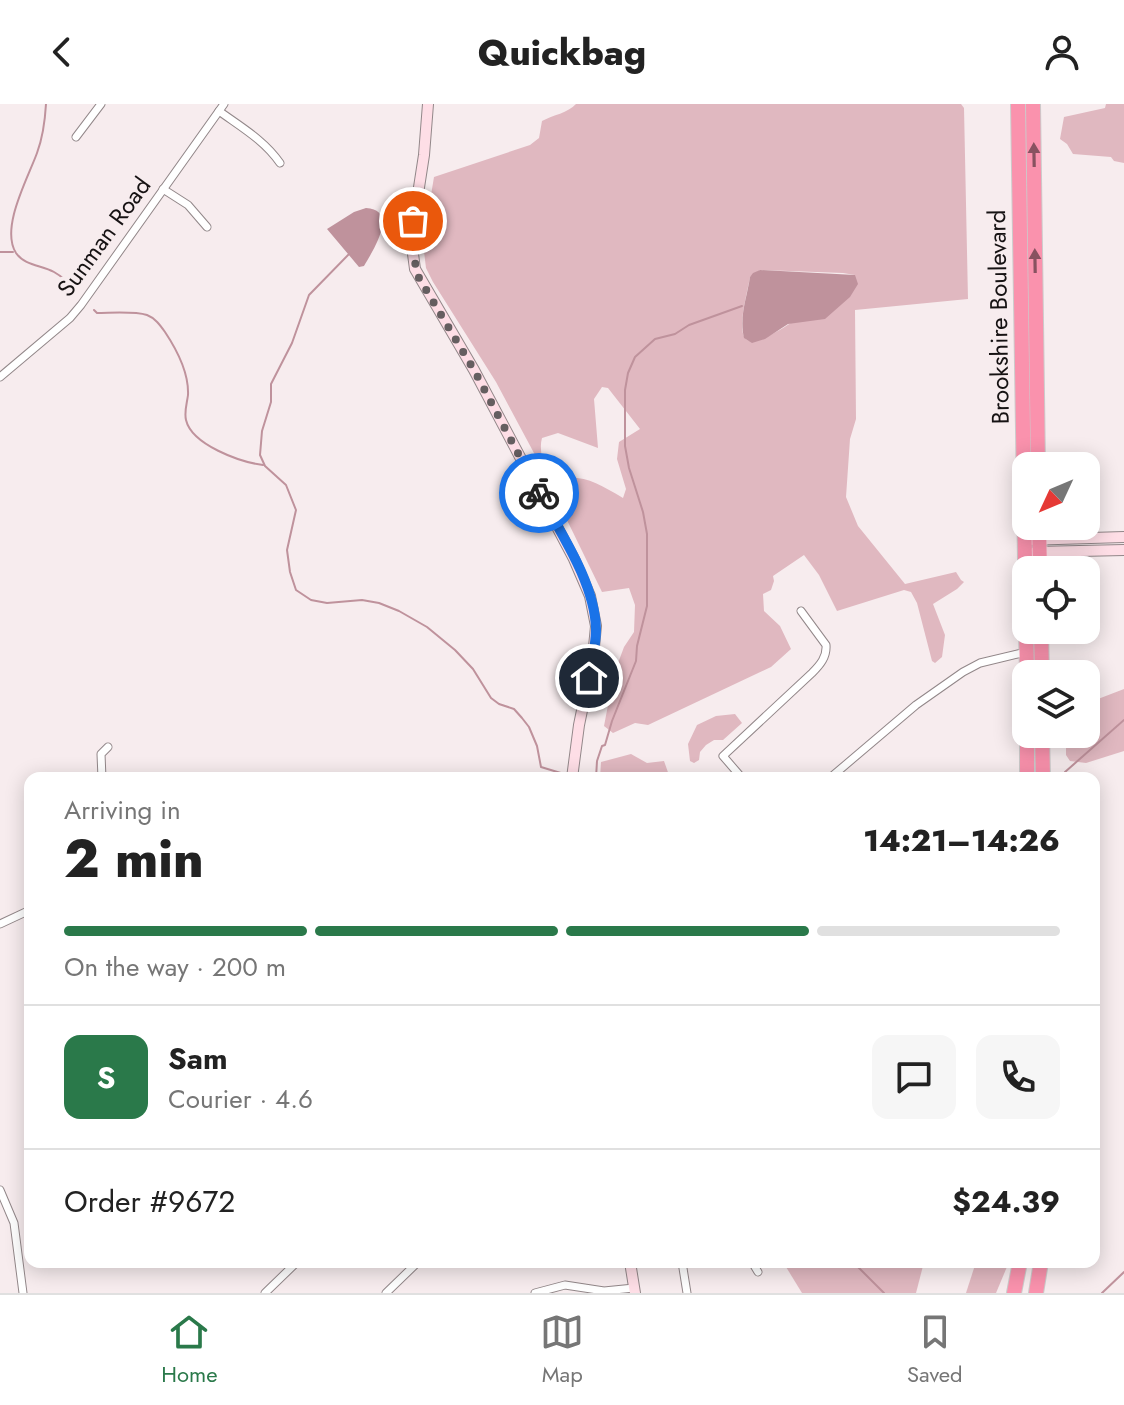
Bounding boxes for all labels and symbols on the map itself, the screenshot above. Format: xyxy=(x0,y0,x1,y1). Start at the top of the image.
one-way arrow xyxy=(1027,142,1040,167)
street label: Sunman Road xyxy=(48,170,159,304)
pin xyxy=(379,187,447,255)
street label: Brookshire Boulevard xyxy=(979,209,1018,425)
one-way arrow xyxy=(1029,248,1041,273)
north arrow xyxy=(1012,452,1100,540)
courier xyxy=(499,453,579,533)
pin xyxy=(555,644,623,712)

